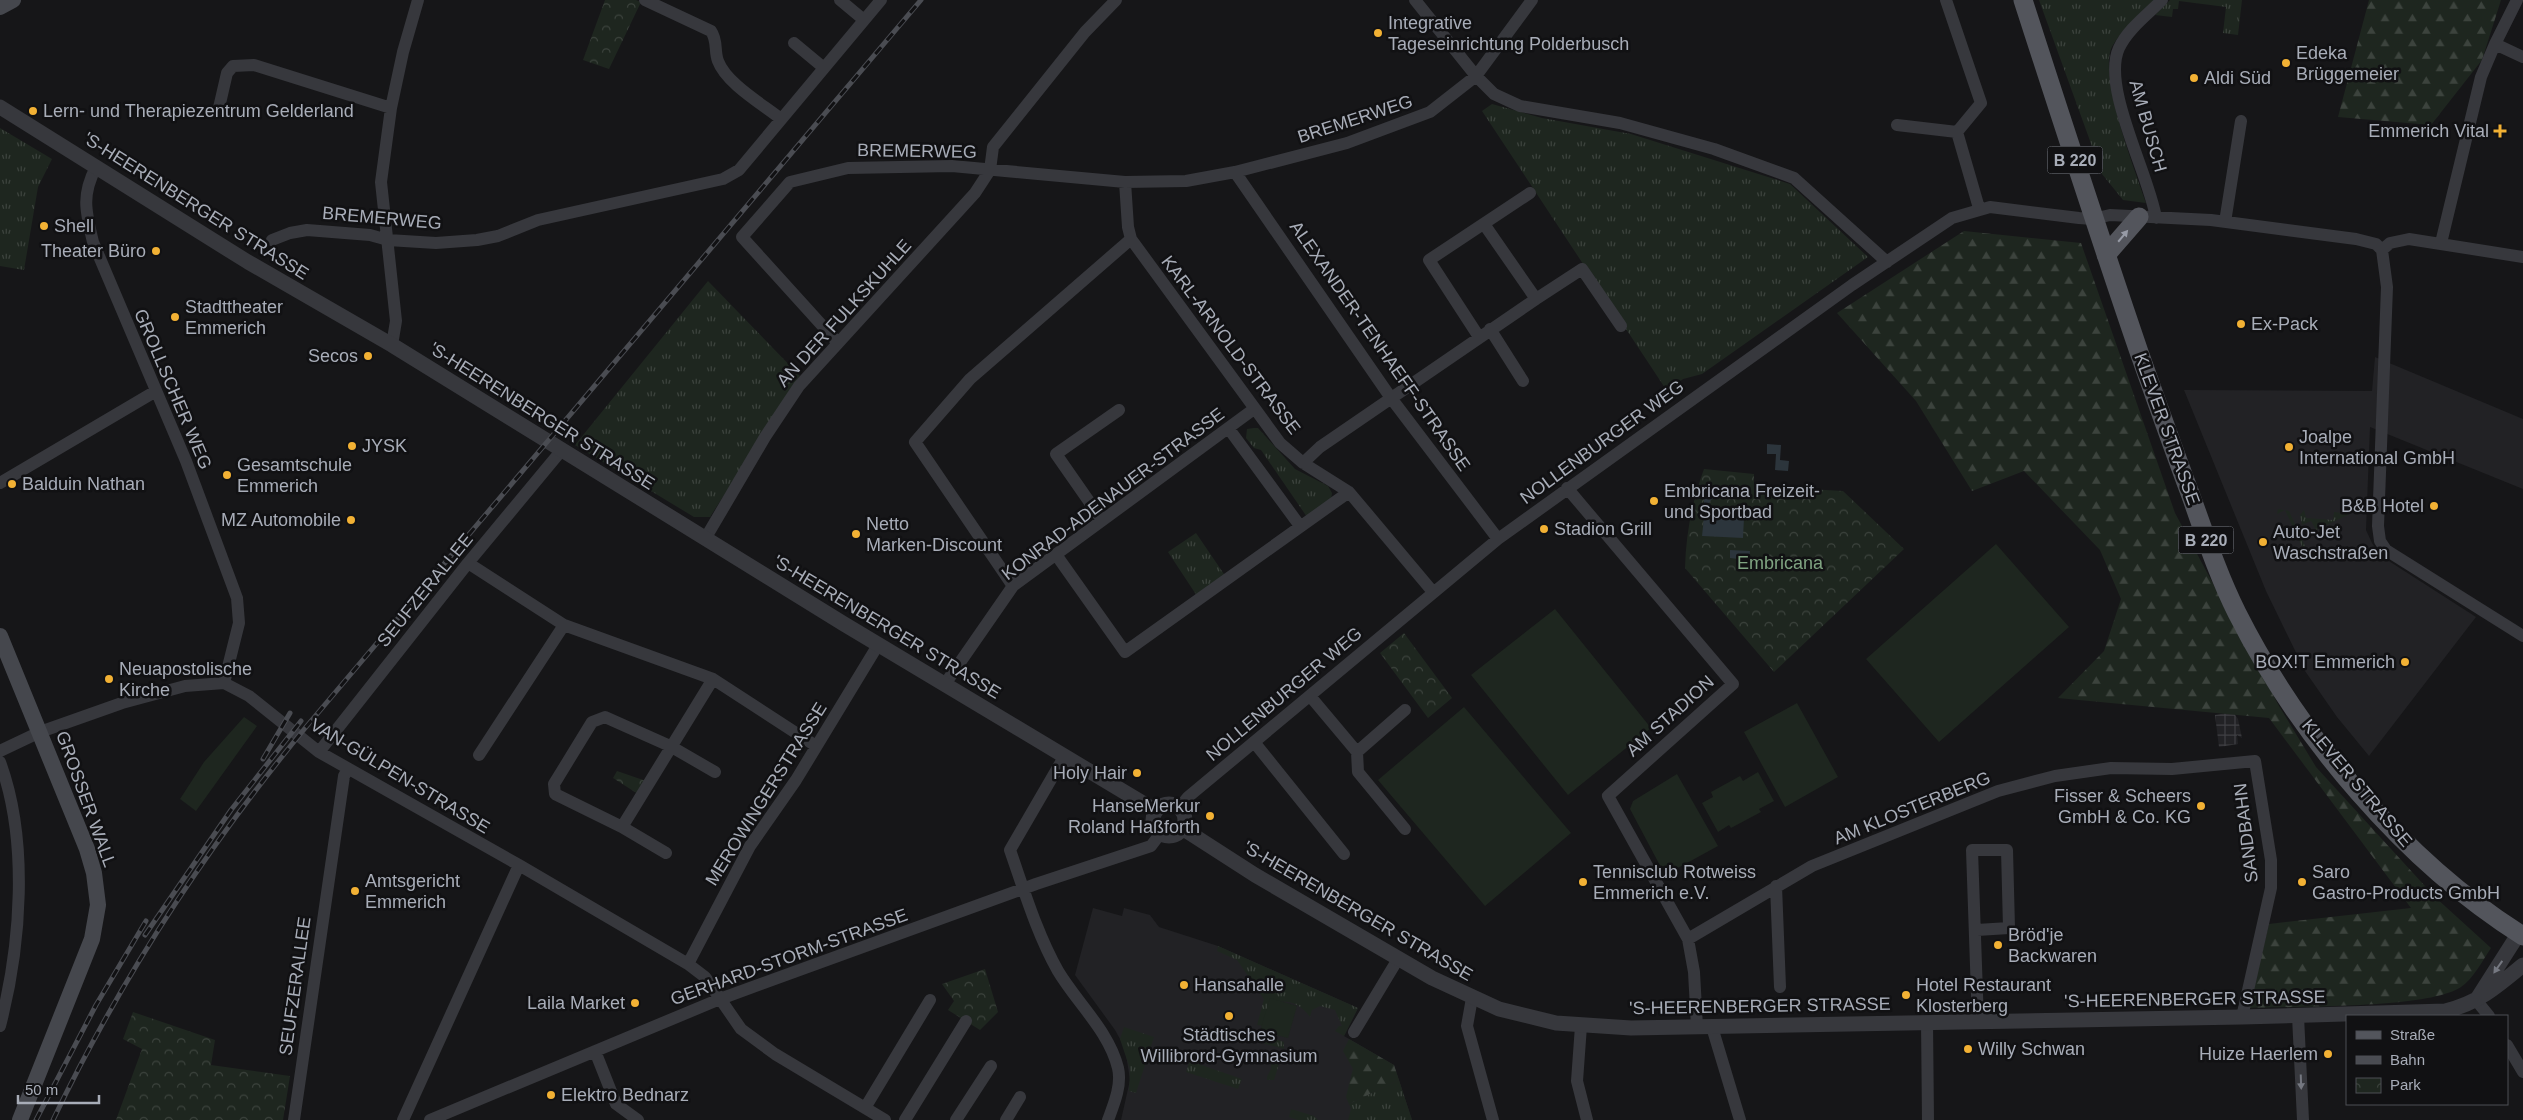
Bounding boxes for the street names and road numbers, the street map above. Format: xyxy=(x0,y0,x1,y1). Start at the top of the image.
street label: AM BUSCH xyxy=(2125,78,2171,174)
street label: BREMERWEG xyxy=(1295,91,1415,147)
street label: 'S-HEERENBERGER STRASSE xyxy=(80,128,312,284)
street label: BREMERWEG xyxy=(857,140,977,162)
road number: B 220 xyxy=(2048,146,2102,174)
street label: BREMERWEG xyxy=(322,203,442,233)
street label: ALEXANDER-TENHAEFF-STRASSE xyxy=(1286,217,1474,475)
street label: AN DER FULKSKUHLE xyxy=(773,235,915,391)
street label: KARL-ARNOLD-STRASSE xyxy=(1157,252,1305,438)
street label: GROLLSCHER WEG xyxy=(130,306,216,472)
street label: 'S-HEERENBERGER STRASSE xyxy=(426,338,658,494)
street label: KLEVER STRASSE xyxy=(2130,350,2204,508)
street label: NOLLENBURGER WEG xyxy=(1516,376,1688,508)
street label: KONRAD-ADENAUER-STRASSE xyxy=(998,404,1228,584)
road number: B 220 xyxy=(2178,526,2234,554)
street label: SEUFZERALLEE xyxy=(373,529,477,651)
street label: 'S-HEERENBERGER STRASSE xyxy=(770,551,1004,703)
street label: NOLLENBURGER WEG xyxy=(1202,623,1366,765)
street label: AM STADION xyxy=(1622,672,1718,760)
street label: MEROWINGERSTRASSE xyxy=(701,699,831,889)
street label: VAN-GÜLPEN-STRASSE xyxy=(307,714,493,838)
street label: KLEVER STRASSE xyxy=(2298,715,2416,851)
street label: GROSSER WALL xyxy=(52,728,120,870)
street label: AM KLOSTERBERG xyxy=(1831,767,1993,849)
street label: SANDBAHN xyxy=(2230,782,2262,884)
street label: 'S-HEERENBERGER STRASSE xyxy=(1240,837,1476,985)
street label: GERHARD-STORM-STRASSE xyxy=(668,905,910,1009)
street label: SEUFZERALLEE xyxy=(275,915,315,1057)
street label: 'S-HEERENBERGER STRASSE xyxy=(2064,987,2326,1011)
street label: 'S-HEERENBERGER STRASSE xyxy=(1629,994,1891,1018)

